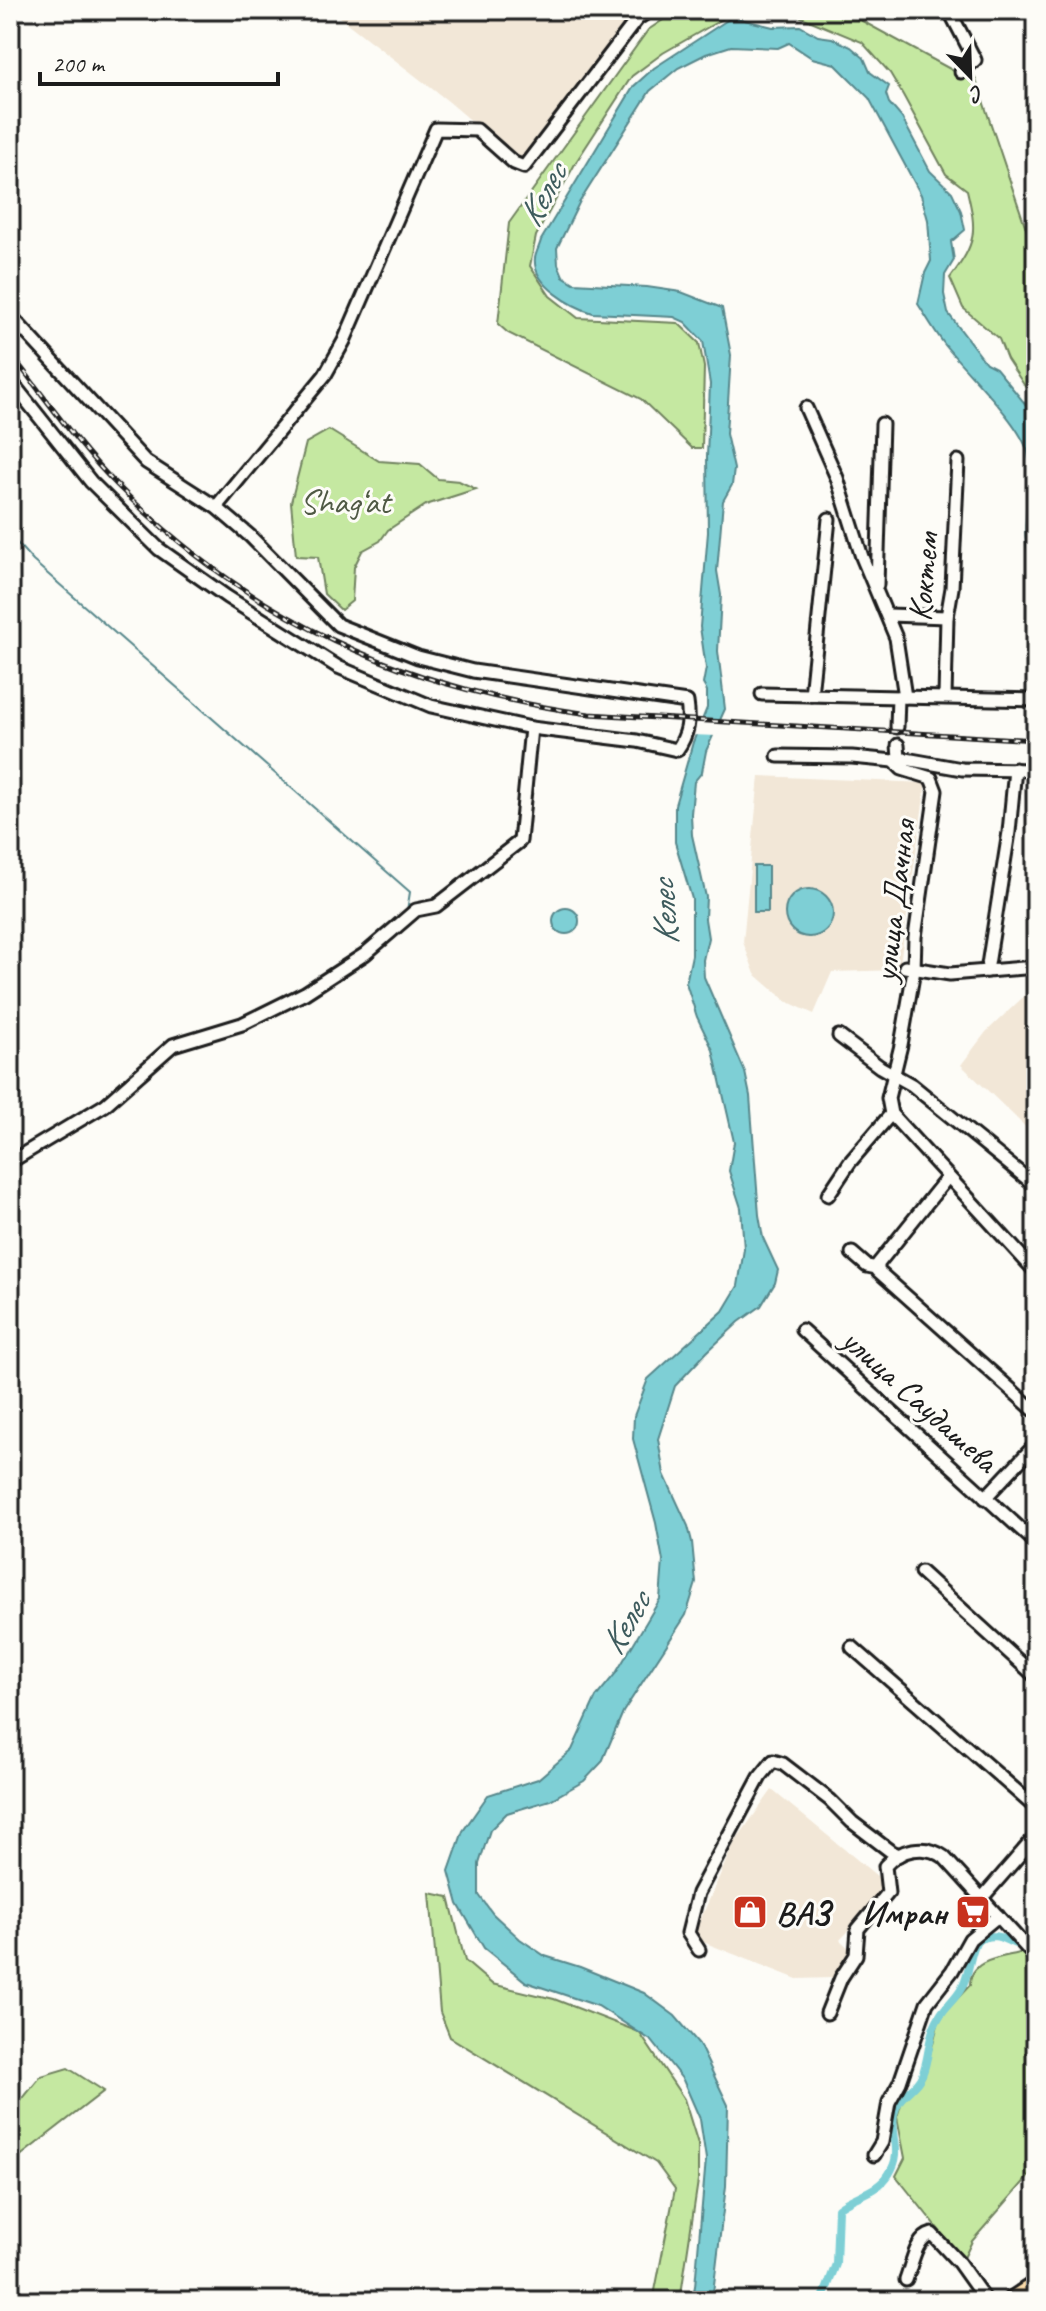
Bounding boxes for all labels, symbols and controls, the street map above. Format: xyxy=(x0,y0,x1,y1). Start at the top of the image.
scale bar xyxy=(40,36,278,86)
north arrow xyxy=(930,36,1010,116)
text: 200 m xyxy=(52,49,106,79)
text: С xyxy=(964,78,988,110)
water label: Келес xyxy=(506,152,580,234)
park label: Shag‘at xyxy=(300,480,394,523)
street label: Коктем xyxy=(898,529,948,623)
street label: улица Дачная xyxy=(863,815,926,986)
water label: Келес xyxy=(638,875,689,947)
street label: улица Саудашева xyxy=(831,1317,1009,1483)
water label: Келес xyxy=(589,1580,663,1663)
place label: ВАЗ xyxy=(776,1891,834,1934)
place label: Имран xyxy=(862,1891,949,1934)
shop icon: ВАЗ xyxy=(731,1893,769,1931)
supermarket icon: Имран xyxy=(954,1893,992,1931)

